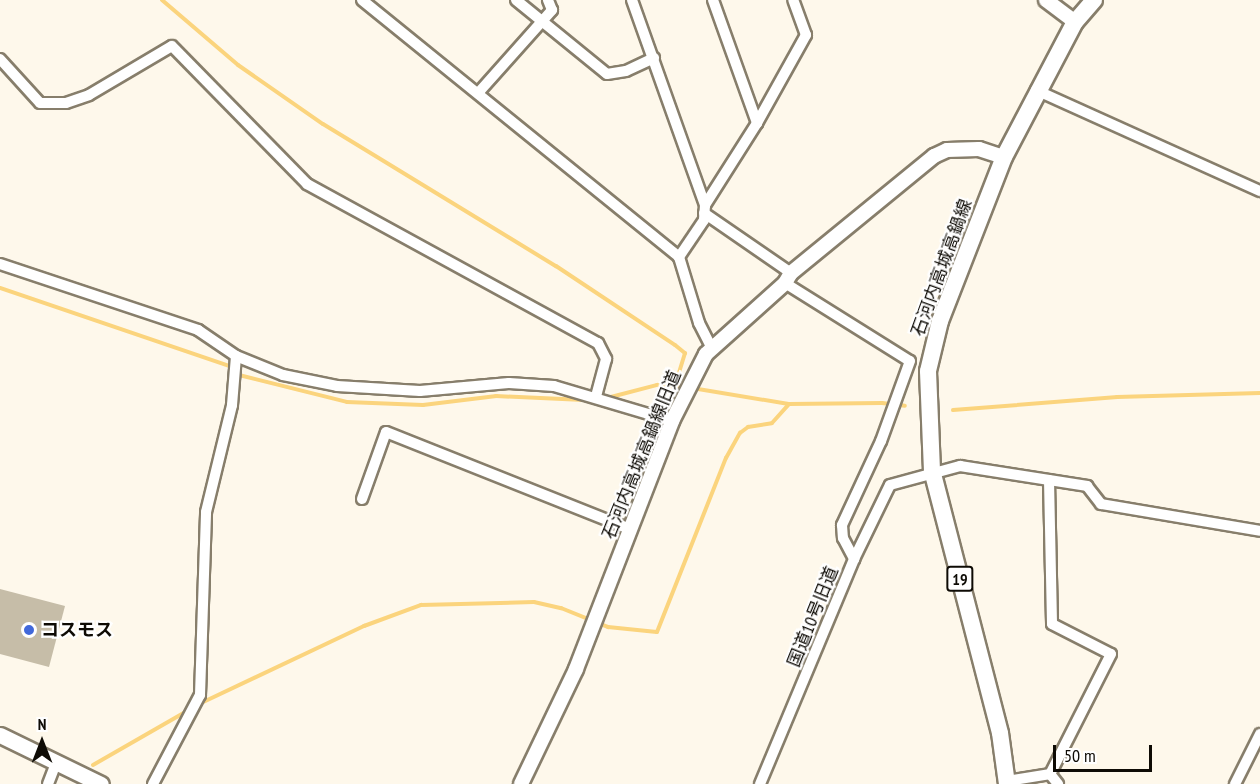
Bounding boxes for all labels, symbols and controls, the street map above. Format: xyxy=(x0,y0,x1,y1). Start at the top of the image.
street label: 石河内高城高鍋線 xyxy=(907,197,977,339)
street label: 石河内高城高鍋線旧道 xyxy=(598,368,686,542)
street label: 国道10号旧道 xyxy=(783,564,843,670)
road number: 19 xyxy=(945,566,975,592)
place label: コスモス xyxy=(41,619,113,641)
marker: コスモス xyxy=(22,623,36,637)
north arrow xyxy=(12,712,72,772)
text: N xyxy=(38,714,46,734)
scale bar xyxy=(1056,733,1155,771)
text: 50 m xyxy=(1064,744,1096,767)

